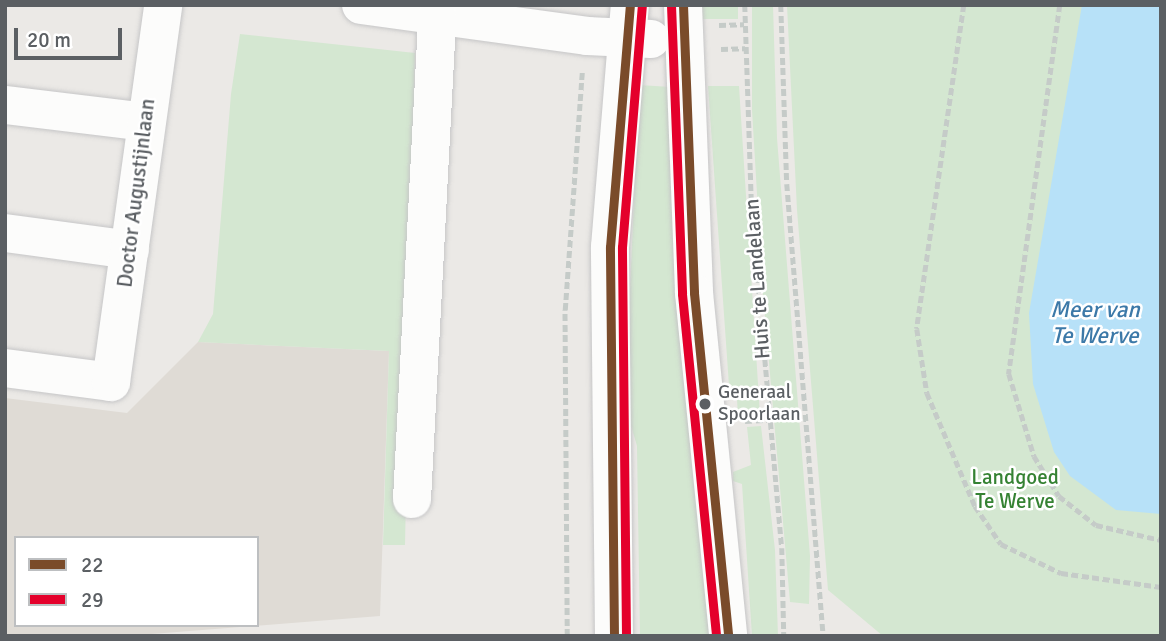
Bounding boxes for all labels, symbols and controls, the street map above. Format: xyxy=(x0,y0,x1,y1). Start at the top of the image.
scale bar xyxy=(18,14,126,58)
text: 20 m xyxy=(27,27,71,53)
street label: Doctor Augustijnlaan xyxy=(112,97,160,289)
street label: Huis te Landelaan xyxy=(739,198,775,360)
water label: Meer van Te Werve xyxy=(1050,296,1140,350)
place label: Generaal Spoorlaan xyxy=(718,382,801,426)
marker: Generaal Spoorlaan xyxy=(698,397,712,411)
park label: Landgoed Te Werve xyxy=(971,464,1059,514)
legend xyxy=(14,536,259,627)
text: 22 xyxy=(81,552,104,578)
text: 29 xyxy=(81,587,104,613)

